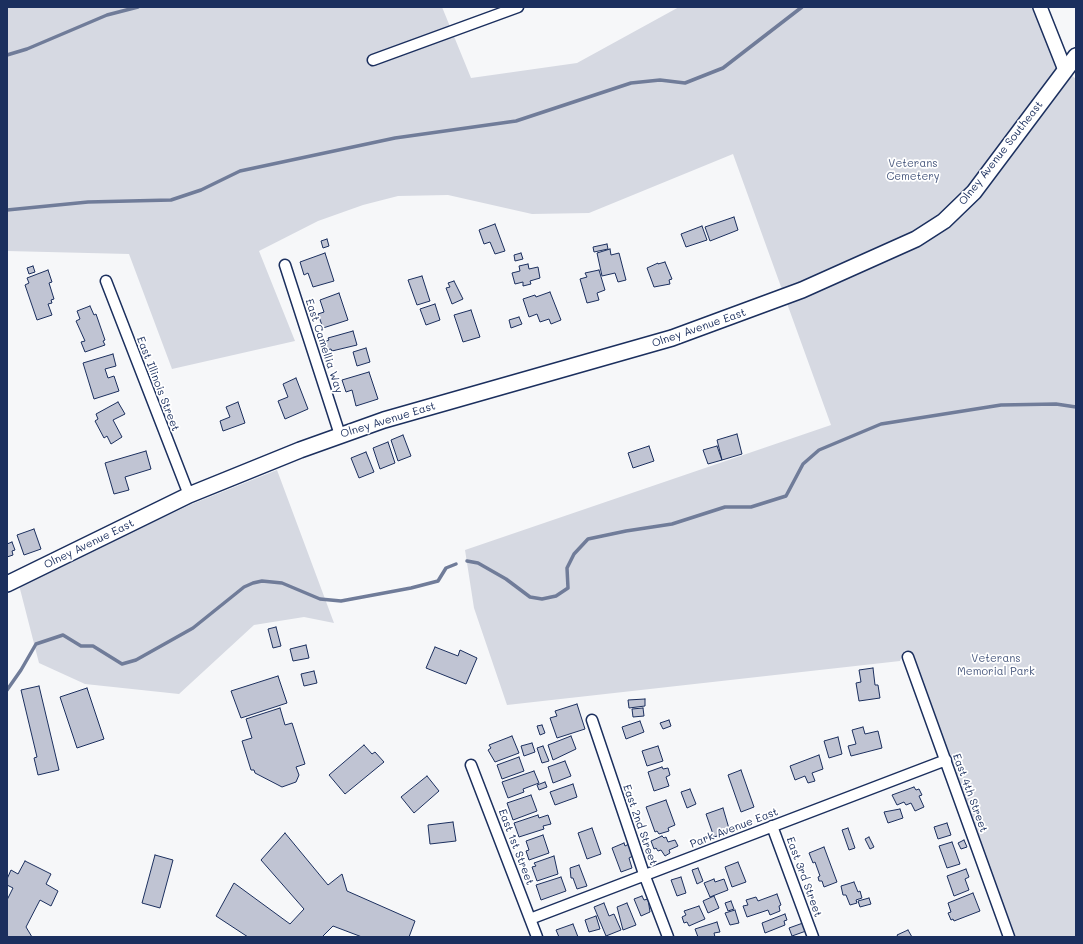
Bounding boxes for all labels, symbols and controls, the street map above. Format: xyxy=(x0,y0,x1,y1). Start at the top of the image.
street label: Olney Avenue Southeast xyxy=(956,98,1046,208)
park label: Veterans Cemetery xyxy=(886,157,940,183)
street label: East Camellia Way xyxy=(302,297,346,395)
street label: Olney Avenue East xyxy=(650,306,748,350)
street label: East Illinois Street xyxy=(134,335,182,433)
street label: Olney Avenue East xyxy=(339,399,437,441)
street label: Olney Avenue East xyxy=(42,516,136,572)
park label: Veterans Memorial Park xyxy=(957,652,1035,678)
street label: East 4th Street xyxy=(950,752,990,834)
street label: East 2nd Street xyxy=(620,783,660,867)
street label: Park Avenue East xyxy=(688,805,780,851)
street label: East 1st Street xyxy=(495,807,537,887)
street label: East 3rd Street xyxy=(783,835,825,919)

